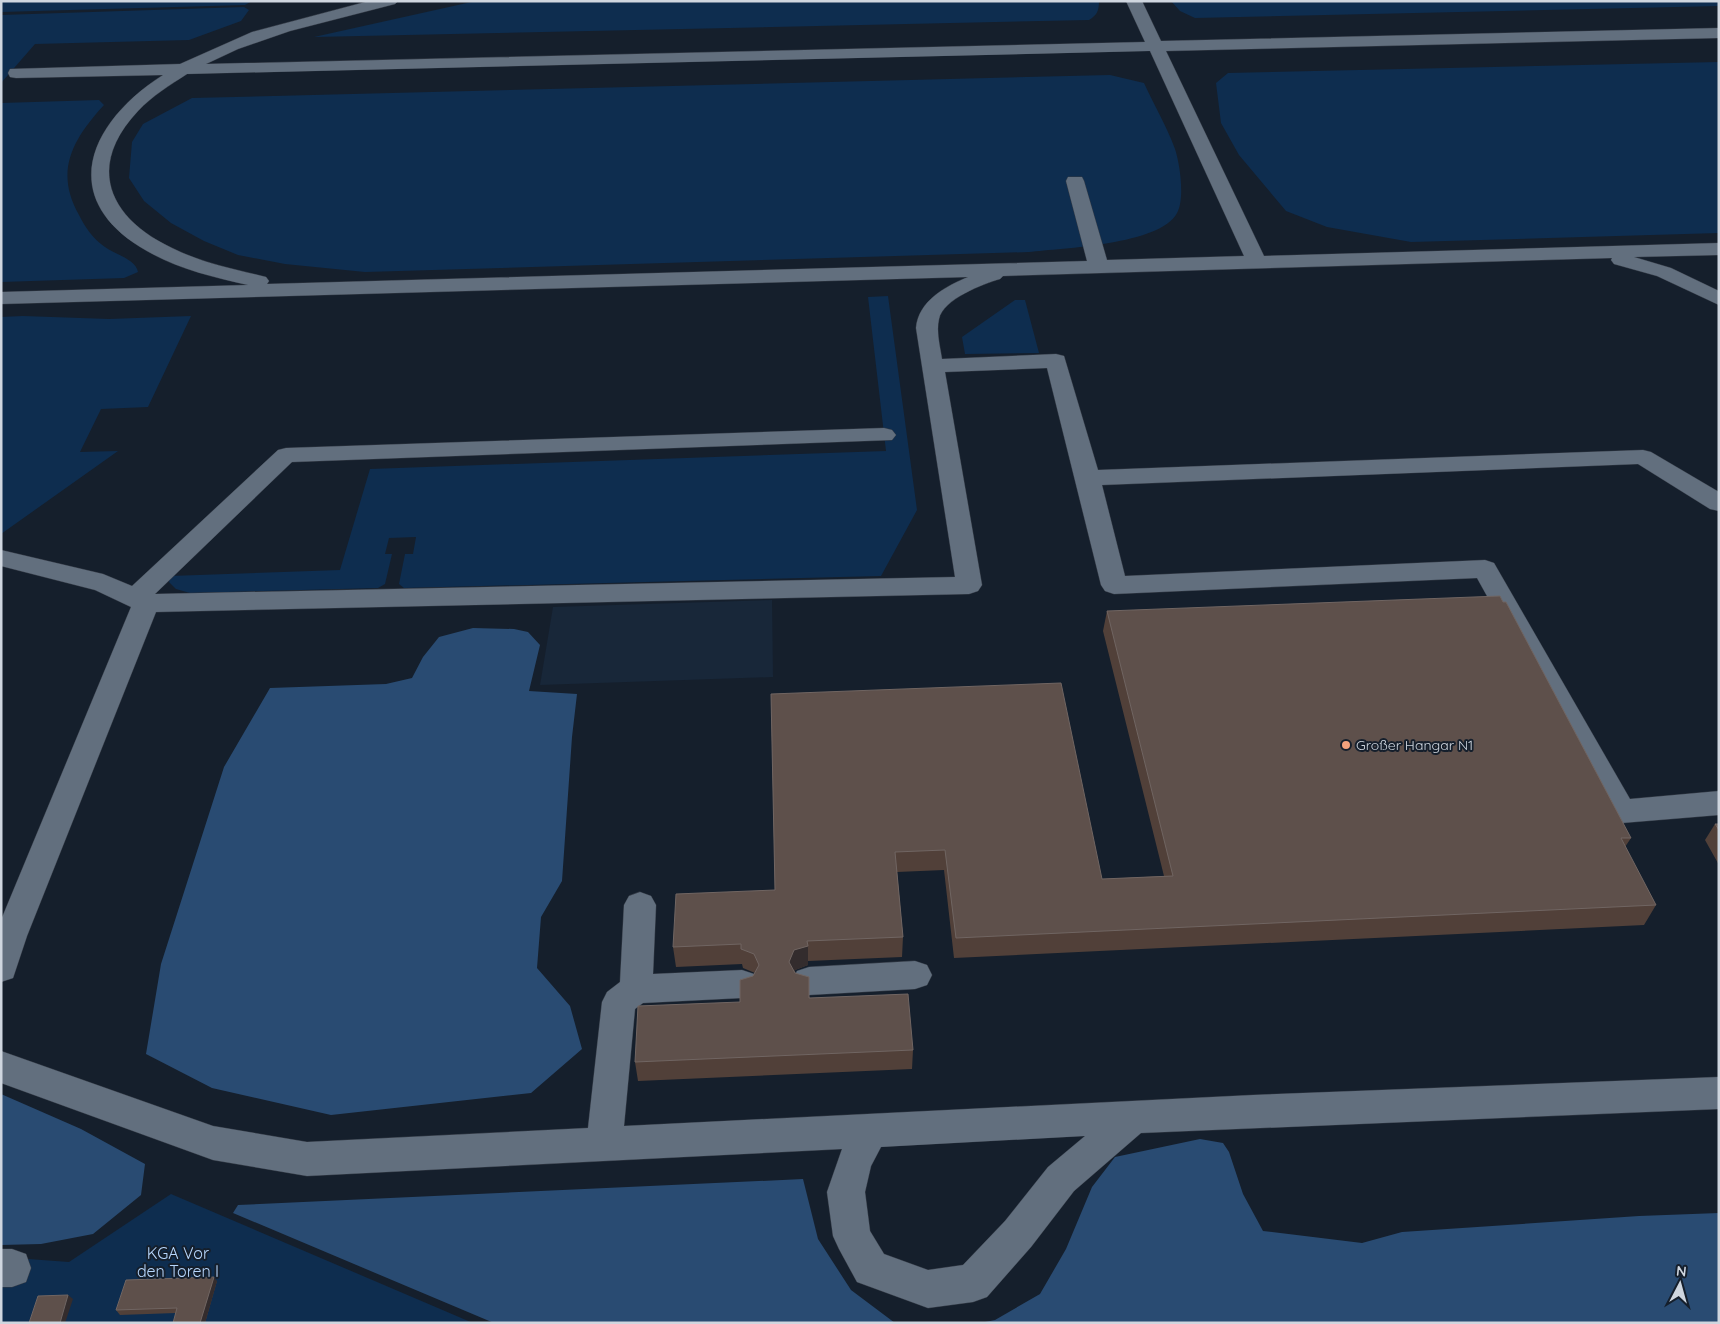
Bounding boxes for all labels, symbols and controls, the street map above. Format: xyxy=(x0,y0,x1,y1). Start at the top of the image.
place label: Großer Hangar N1 xyxy=(1356,736,1473,754)
marker: Großer Hangar N1 xyxy=(1340,739,1352,751)
park label: KGA Vor den Toren I xyxy=(137,1243,219,1281)
north arrow xyxy=(1655,1259,1705,1309)
text: N xyxy=(1675,1262,1687,1281)

